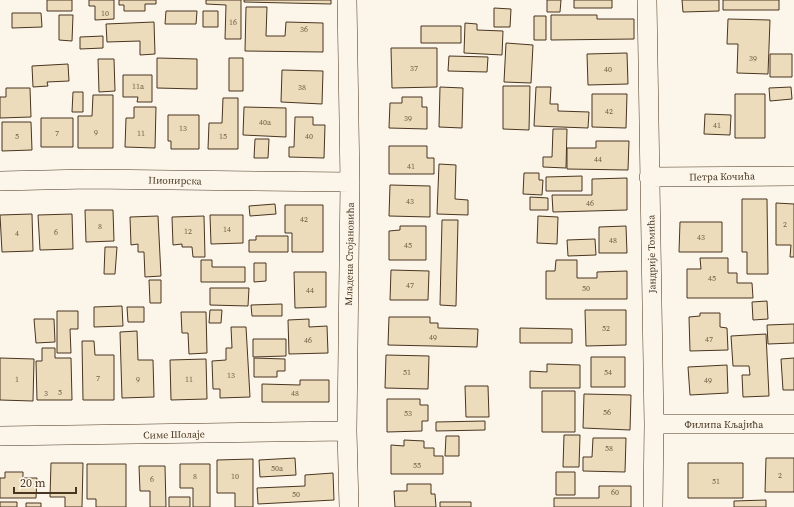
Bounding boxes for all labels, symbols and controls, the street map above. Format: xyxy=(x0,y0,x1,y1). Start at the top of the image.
house number: 10 xyxy=(101,8,109,19)
house number: 16 xyxy=(229,17,237,28)
house number: 36 xyxy=(300,24,308,35)
house number: 39 xyxy=(749,53,757,64)
house number: 37 xyxy=(410,63,418,74)
house number: 40 xyxy=(604,64,612,75)
house number: 11a xyxy=(132,81,145,92)
house number: 38 xyxy=(298,82,306,93)
house number: 42 xyxy=(605,106,613,117)
house number: 39 xyxy=(404,113,412,124)
house number: 40a xyxy=(259,117,272,128)
house number: 41 xyxy=(713,120,721,131)
house number: 13 xyxy=(179,123,187,134)
house number: 9 xyxy=(94,127,98,138)
house number: 7 xyxy=(55,128,59,139)
house number: 11 xyxy=(137,128,145,139)
house number: 5 xyxy=(15,131,19,142)
house number: 15 xyxy=(219,131,227,142)
house number: 40 xyxy=(305,131,313,142)
house number: 44 xyxy=(594,154,602,165)
house number: 41 xyxy=(407,161,415,172)
street label: Петра Кочића xyxy=(689,169,756,184)
street label: Пионирска xyxy=(148,174,203,187)
house number: 43 xyxy=(406,196,414,207)
house number: 46 xyxy=(586,198,594,209)
street label: Младена Стојановића xyxy=(342,201,357,306)
house number: 42 xyxy=(300,214,308,225)
street label: Јандрије Томића xyxy=(644,214,659,294)
house number: 2 xyxy=(783,219,787,230)
house number: 8 xyxy=(98,221,102,232)
house number: 14 xyxy=(223,224,231,235)
house number: 12 xyxy=(184,226,192,237)
house number: 6 xyxy=(54,227,58,238)
house number: 4 xyxy=(15,228,19,239)
house number: 43 xyxy=(697,232,705,243)
house number: 48 xyxy=(609,235,617,246)
house number: 45 xyxy=(404,240,412,251)
house number: 45 xyxy=(708,273,716,284)
house number: 47 xyxy=(406,280,414,291)
house number: 50 xyxy=(582,283,590,294)
house number: 44 xyxy=(306,285,314,296)
house number: 52 xyxy=(602,323,610,334)
house number: 49 xyxy=(429,332,437,343)
house number: 47 xyxy=(705,334,713,345)
house number: 46 xyxy=(304,335,312,346)
house number: 51 xyxy=(403,367,411,378)
house number: 54 xyxy=(604,367,612,378)
house number: 13 xyxy=(227,370,235,381)
house number: 7 xyxy=(96,373,100,384)
house number: 1 xyxy=(15,374,19,385)
house number: 9 xyxy=(136,374,140,385)
house number: 11 xyxy=(185,374,193,385)
house number: 49 xyxy=(704,375,712,386)
house number: 5 xyxy=(58,387,62,398)
house number: 3 xyxy=(44,388,48,399)
house number: 48 xyxy=(291,388,299,399)
house number: 56 xyxy=(603,407,611,418)
house number: 53 xyxy=(404,408,412,419)
street label: Филипа Кљајића xyxy=(685,418,764,431)
street label: Симе Шолаје xyxy=(143,427,205,442)
house number: 58 xyxy=(605,443,613,454)
house number: 55 xyxy=(413,460,421,471)
house number: 50a xyxy=(271,463,284,474)
scale bar xyxy=(14,469,76,495)
house number: 2 xyxy=(778,470,782,481)
house number: 8 xyxy=(193,471,197,482)
house number: 10 xyxy=(231,471,239,482)
house number: 6 xyxy=(150,474,154,485)
text: 20 m xyxy=(20,475,46,491)
house number: 51 xyxy=(712,476,720,487)
house number: 60 xyxy=(611,487,619,498)
house number: 50 xyxy=(292,489,300,500)

